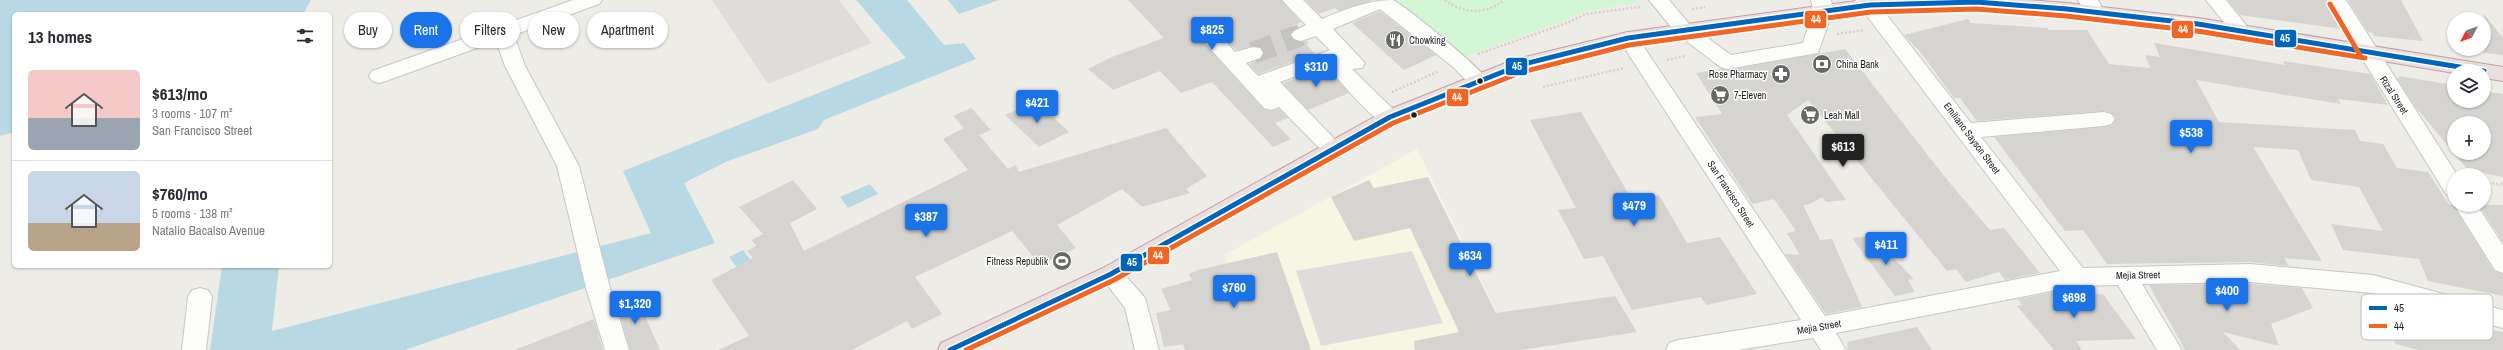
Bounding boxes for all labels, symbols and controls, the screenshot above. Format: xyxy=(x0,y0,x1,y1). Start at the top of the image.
line badge: 44 xyxy=(1804,10,1827,29)
chip: Buy xyxy=(344,12,392,48)
chip: Rent xyxy=(400,12,452,48)
chip: Filters xyxy=(460,12,520,48)
chip: New xyxy=(528,12,579,48)
chip: Apartment xyxy=(587,12,668,48)
text: 44 xyxy=(1811,12,1821,26)
north arrow xyxy=(2447,12,2491,56)
map controls xyxy=(2447,12,2491,212)
pin: $825 xyxy=(1188,17,1236,51)
line badge: 44 xyxy=(2171,20,2194,39)
text: $825 xyxy=(1200,21,1224,38)
text: 44 xyxy=(2178,22,2188,36)
text: 13 homes xyxy=(28,25,92,48)
icon: filters xyxy=(294,25,316,47)
restaurant icon: Chowking xyxy=(1384,29,1406,51)
line badge: 45 xyxy=(2274,29,2297,48)
text: 45 xyxy=(2280,31,2290,45)
place label: Chowking xyxy=(1409,34,1446,47)
bank icon: China Bank xyxy=(1811,53,1833,75)
pin: $310 xyxy=(1292,54,1340,88)
line badge: 45 xyxy=(1505,57,1528,76)
text: $310 xyxy=(1304,58,1328,75)
place label: China Bank xyxy=(1836,58,1880,71)
text: 45 xyxy=(1512,59,1522,73)
pharmacy icon: Rose Pharmacy xyxy=(1770,63,1792,85)
button: layers xyxy=(2447,64,2491,108)
place label: Rose Pharmacy xyxy=(1709,68,1768,81)
street label: Rizal Street xyxy=(2377,73,2412,117)
unlabelled marker xyxy=(1475,76,1485,86)
text: $613/mo xyxy=(152,82,208,105)
supermarket icon: 7-Eleven xyxy=(1709,84,1731,106)
icon: home xyxy=(60,86,108,134)
line badge: 44 xyxy=(1446,88,1469,107)
place label: 7-Eleven xyxy=(1734,89,1766,102)
pin: $421 xyxy=(1013,90,1061,124)
text: 44 xyxy=(1452,90,1462,104)
text: $421 xyxy=(1025,94,1049,111)
street label: Emiliano Sayson Street xyxy=(1941,100,2004,177)
supermarket icon: Leah Mall xyxy=(1799,104,1821,126)
text: 3 rooms · 107 m² xyxy=(152,105,233,122)
place label: Leah Mall xyxy=(1824,109,1860,122)
unlabelled marker xyxy=(1409,110,1419,120)
button: + xyxy=(2447,116,2491,160)
pin: $538 xyxy=(2167,120,2215,154)
text: San Francisco Street xyxy=(152,122,252,139)
text: $538 xyxy=(2179,124,2203,141)
pin: $613 xyxy=(1819,134,1867,168)
text: $613 xyxy=(1831,138,1855,155)
street label: San Francisco Street xyxy=(1705,158,1758,230)
button: − xyxy=(2447,168,2491,212)
text: $760/mo xyxy=(152,182,208,205)
icon: home xyxy=(60,187,108,235)
pin: $479 xyxy=(1610,193,1658,227)
text: $479 xyxy=(1622,197,1646,214)
pin: $387 xyxy=(902,204,950,238)
text: 5 rooms · 138 m² xyxy=(152,205,233,222)
text: $387 xyxy=(914,208,938,225)
text: Natalio Bacalso Avenue xyxy=(152,222,265,239)
pin: $411 xyxy=(1862,232,1910,266)
text: $411 xyxy=(1874,236,1898,253)
pin: $634 xyxy=(1446,243,1494,277)
line badge: 44 xyxy=(1147,246,1170,265)
text: $634 xyxy=(1458,247,1482,264)
text: 44 xyxy=(1153,248,1163,262)
sports icon: Fitness Republik xyxy=(1051,250,1073,272)
line badge: 45 xyxy=(1120,253,1143,272)
place label: Fitness Republik xyxy=(986,255,1049,268)
text: 45 xyxy=(1127,255,1137,269)
street label: Mejia Street xyxy=(2116,268,2161,282)
pin: $760 xyxy=(1210,275,1258,309)
pin: $400 xyxy=(2203,278,2251,312)
text: $760 xyxy=(1222,279,1246,296)
text: $400 xyxy=(2215,282,2239,299)
pin: $698 xyxy=(2050,285,2098,319)
text: $698 xyxy=(2062,289,2086,306)
pin: $1,320 xyxy=(602,291,668,325)
legend xyxy=(2361,294,2493,340)
text: $1,320 xyxy=(619,295,651,312)
text: 45 xyxy=(2394,301,2404,315)
street label: Mejia Street xyxy=(1796,317,1843,337)
text: 44 xyxy=(2394,319,2404,333)

